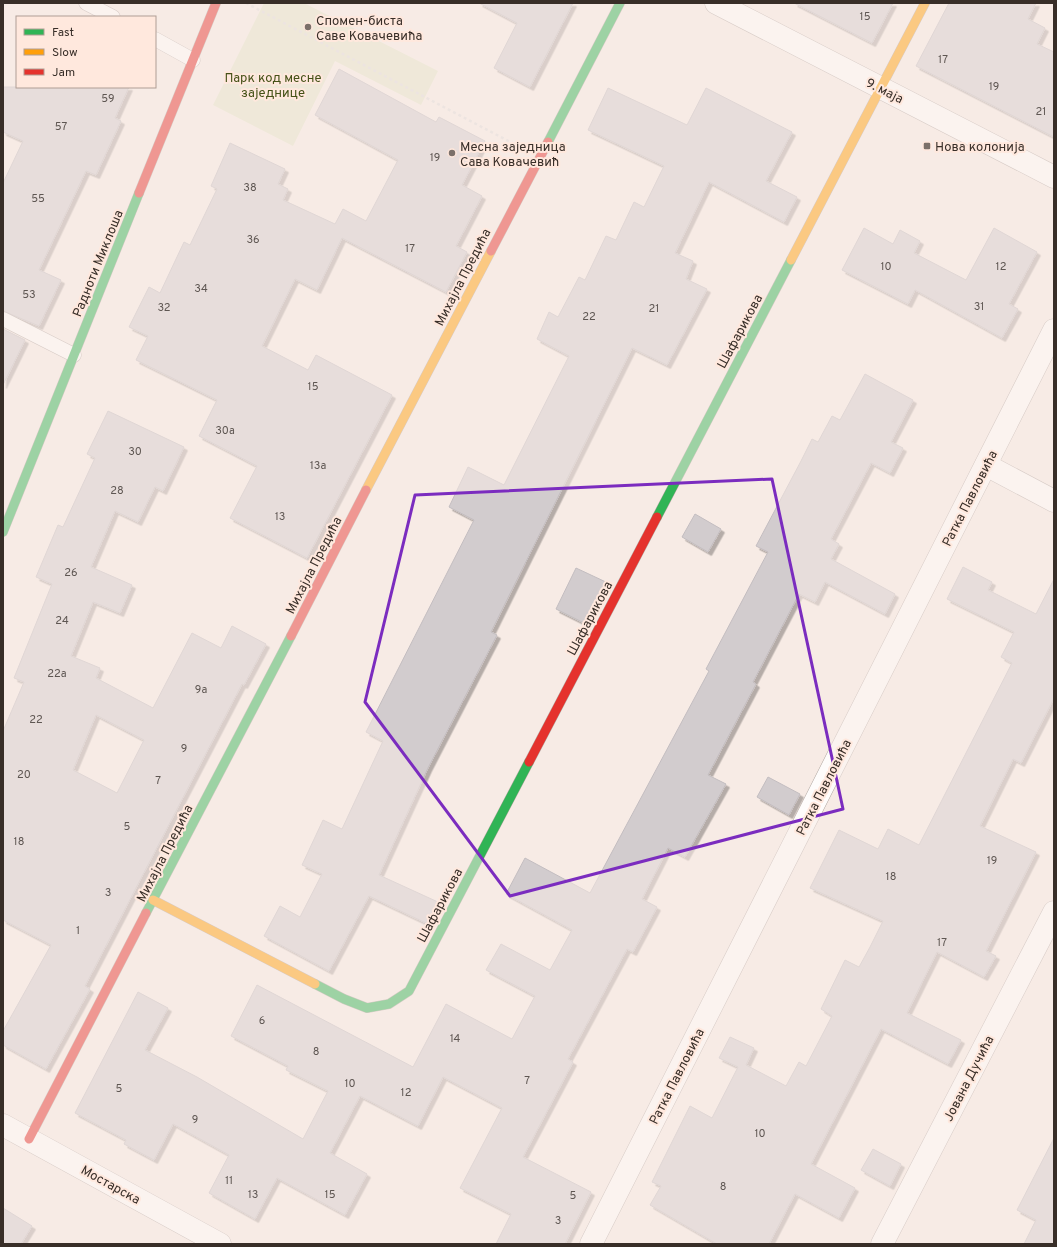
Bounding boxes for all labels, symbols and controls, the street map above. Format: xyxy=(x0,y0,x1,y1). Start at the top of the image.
house number: 15 xyxy=(860,10,871,24)
place label: Спомен-биста Саве Ковачевића xyxy=(316,14,422,45)
legend xyxy=(16,16,156,88)
marker: Спомен-биста Саве Ковачевића xyxy=(303,22,313,32)
text: Fast xyxy=(52,25,74,41)
text: Slow xyxy=(52,45,78,61)
house number: 17 xyxy=(938,53,948,67)
text: Jam xyxy=(52,65,75,81)
park label: Парк код месне заједнице xyxy=(225,71,321,102)
street label: 9. маја xyxy=(863,76,906,108)
house number: 19 xyxy=(989,80,999,94)
house number: 59 xyxy=(101,92,115,106)
house number: 21 xyxy=(1036,105,1046,119)
house number: 57 xyxy=(55,120,67,134)
place label: Месна заједница Сава Ковачевић xyxy=(460,140,565,171)
place label: Нова колонија xyxy=(935,140,1025,156)
marker: Нова колонија xyxy=(922,141,932,151)
marker: Месна заједница Сава Ковачевић xyxy=(447,148,457,158)
house number: 19 xyxy=(430,151,440,165)
house number: 38 xyxy=(243,181,257,195)
house number: 55 xyxy=(31,192,45,206)
street label: Радноти Миклоша xyxy=(70,208,128,320)
street label: Михајла Предића xyxy=(432,226,495,329)
house number: 36 xyxy=(246,233,260,247)
house number: 17 xyxy=(405,242,415,256)
house number: 10 xyxy=(880,260,892,274)
house number: 12 xyxy=(996,260,1006,274)
house number: 34 xyxy=(194,282,208,296)
house number: 53 xyxy=(22,288,36,302)
street label: Шафарикова xyxy=(714,292,767,372)
house number: 31 xyxy=(974,300,984,314)
house number: 32 xyxy=(157,301,171,315)
house number: 21 xyxy=(649,302,659,316)
house number: 22 xyxy=(582,310,596,324)
house number: 15 xyxy=(308,380,319,394)
house number: 30a xyxy=(215,424,235,438)
house number: 30 xyxy=(128,445,142,459)
street label: Ратка Павловића xyxy=(940,448,1002,550)
house number: 13a xyxy=(310,459,327,473)
house number: 28 xyxy=(110,484,124,498)
house number: 13 xyxy=(275,510,285,524)
street label: Михајла Предића xyxy=(283,514,346,617)
house number: 26 xyxy=(64,566,78,580)
street label: Шафарикова xyxy=(564,579,617,659)
house number: 24 xyxy=(55,614,69,628)
house number: 22a xyxy=(47,667,67,681)
house number: 9a xyxy=(195,683,207,697)
house number: 22 xyxy=(29,713,43,727)
street label: Ратка Павловића xyxy=(794,737,856,839)
house number: 9 xyxy=(181,742,187,756)
house number: 20 xyxy=(17,768,31,782)
house number: 7 xyxy=(155,774,161,788)
street label: Михајла Предића xyxy=(134,802,197,905)
house number: 5 xyxy=(124,820,131,834)
house number: 18 xyxy=(14,835,24,849)
house number: 19 xyxy=(987,854,997,868)
street label: Шафарикова xyxy=(414,866,467,946)
house number: 18 xyxy=(886,870,896,884)
house number: 3 xyxy=(105,886,111,900)
house number: 1 xyxy=(76,924,80,938)
house number: 17 xyxy=(937,936,947,950)
house number: 6 xyxy=(259,1014,265,1028)
street label: Ратка Павловића xyxy=(647,1026,709,1128)
house number: 14 xyxy=(450,1032,461,1046)
street label: Јована Дучића xyxy=(941,1033,998,1124)
house number: 8 xyxy=(313,1045,319,1059)
house number: 7 xyxy=(524,1074,530,1088)
house number: 10 xyxy=(344,1077,356,1091)
house number: 5 xyxy=(116,1082,123,1096)
house number: 12 xyxy=(401,1086,411,1100)
house number: 9 xyxy=(192,1113,198,1127)
house number: 10 xyxy=(754,1127,766,1141)
street label: Мостарска xyxy=(77,1163,143,1209)
house number: 11 xyxy=(225,1174,233,1188)
house number: 8 xyxy=(720,1180,726,1194)
house number: 13 xyxy=(248,1188,258,1202)
house number: 15 xyxy=(325,1188,336,1202)
house number: 5 xyxy=(570,1189,577,1203)
house number: 3 xyxy=(555,1214,561,1228)

